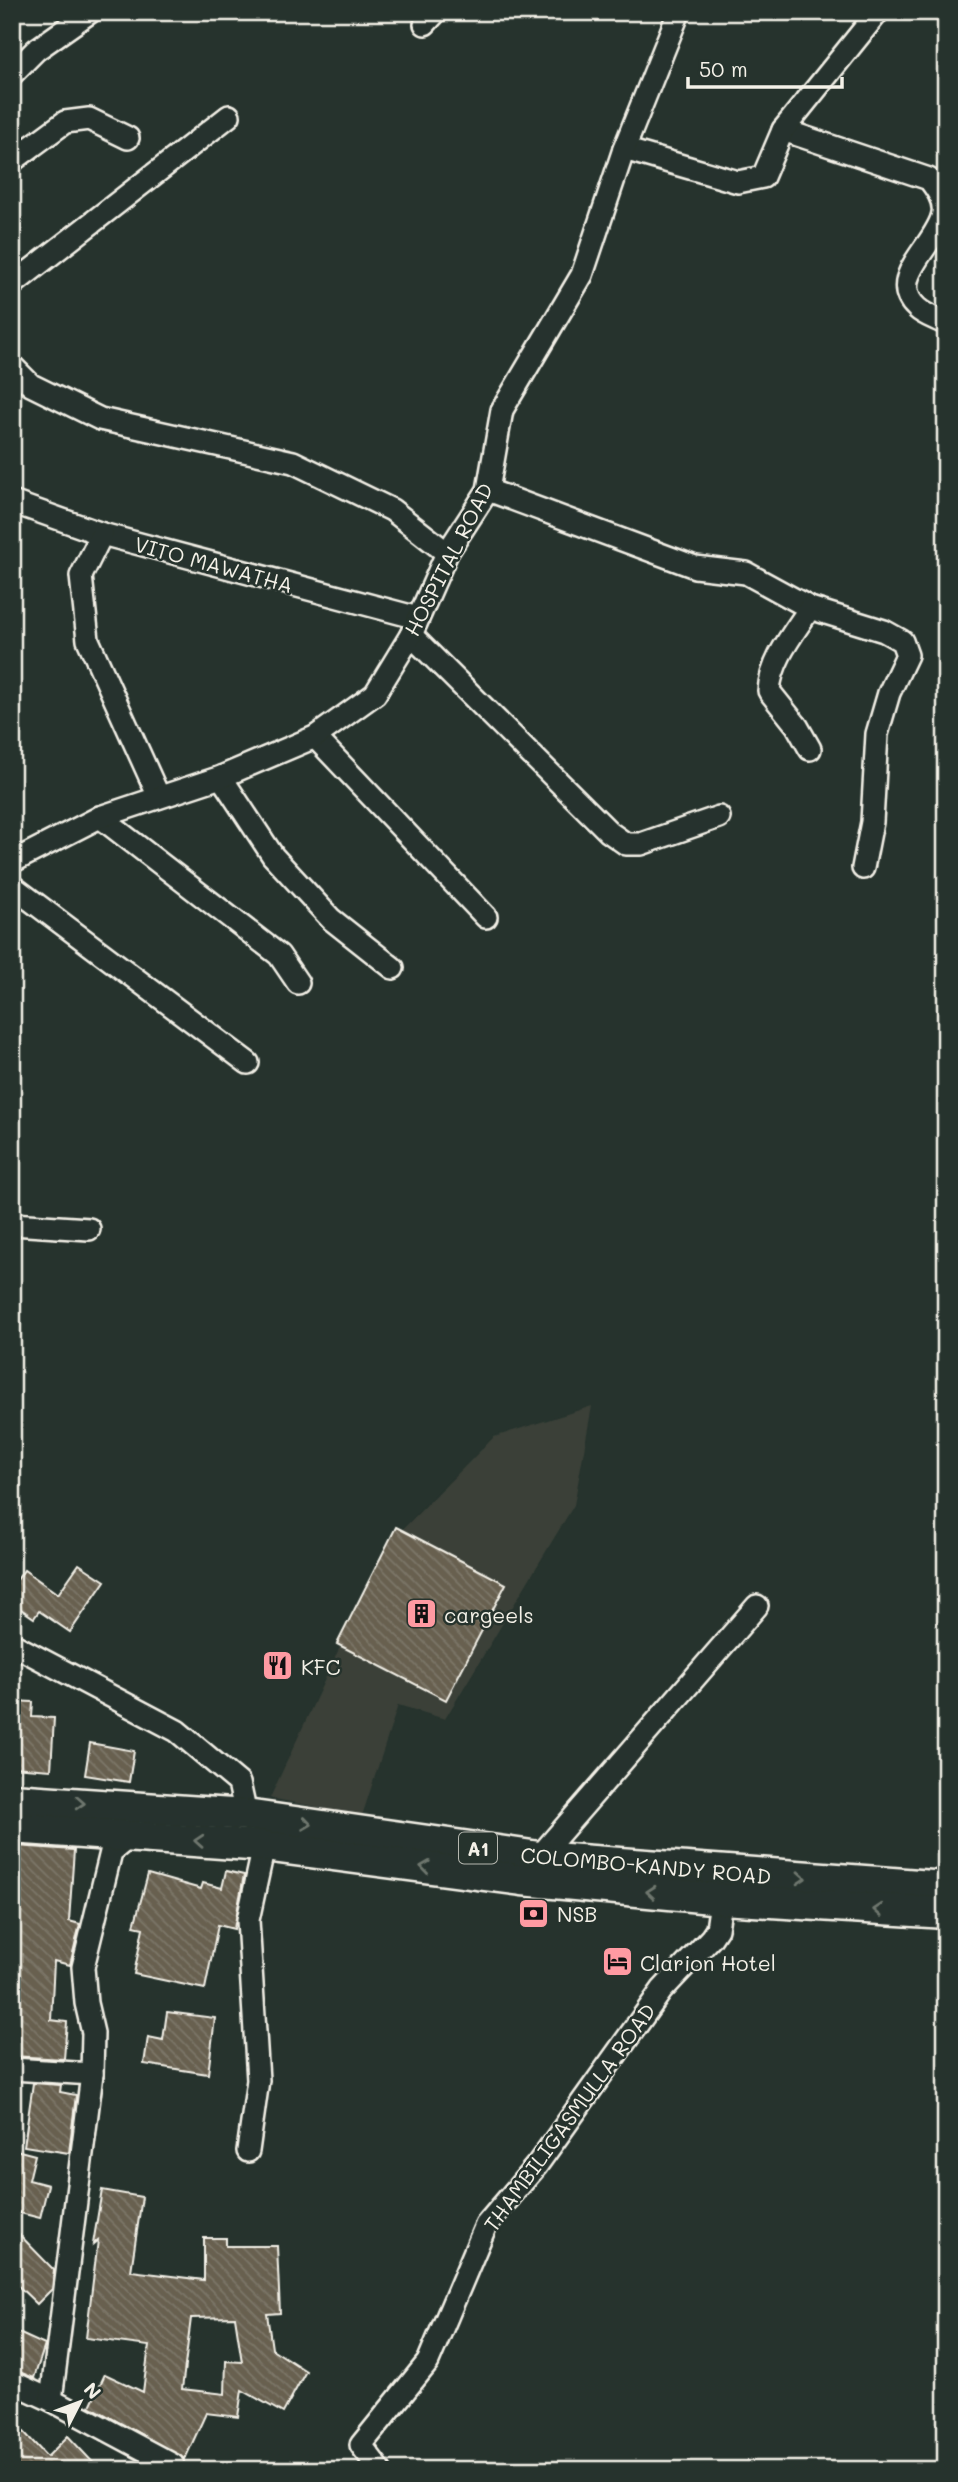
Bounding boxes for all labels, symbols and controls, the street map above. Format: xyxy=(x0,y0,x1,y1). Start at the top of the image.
scale bar xyxy=(688,46,842,90)
text: 50 m xyxy=(699,55,748,82)
street label: HOSPITAL ROAD xyxy=(398,478,498,640)
street label: VITO MAWATHA xyxy=(132,530,296,598)
building icon: cargeels xyxy=(404,1597,438,1631)
place label: cargeels xyxy=(444,1601,534,1628)
restaurant icon: KFC xyxy=(261,1649,295,1683)
place label: KFC xyxy=(301,1653,340,1680)
one-way arrow xyxy=(75,1796,86,1811)
one-way arrow xyxy=(301,1816,313,1831)
road number: A1 xyxy=(459,1832,497,1864)
one-way arrow xyxy=(193,1833,204,1848)
street label: COLOMBO-KANDY ROAD xyxy=(520,1841,772,1889)
one-way arrow xyxy=(419,1860,431,1875)
one-way arrow xyxy=(795,1870,806,1885)
one-way arrow xyxy=(645,1885,656,1900)
bank icon: NSB xyxy=(517,1896,551,1930)
place label: NSB xyxy=(557,1900,597,1927)
one-way arrow xyxy=(872,1903,883,1918)
hotel icon: Clarion Hotel xyxy=(600,1945,634,1979)
place label: Clarion Hotel xyxy=(640,1949,776,1976)
street label: THAMBILIGASMULLA ROAD xyxy=(477,1998,661,2236)
north arrow xyxy=(46,2366,116,2436)
text: N xyxy=(79,2377,107,2404)

